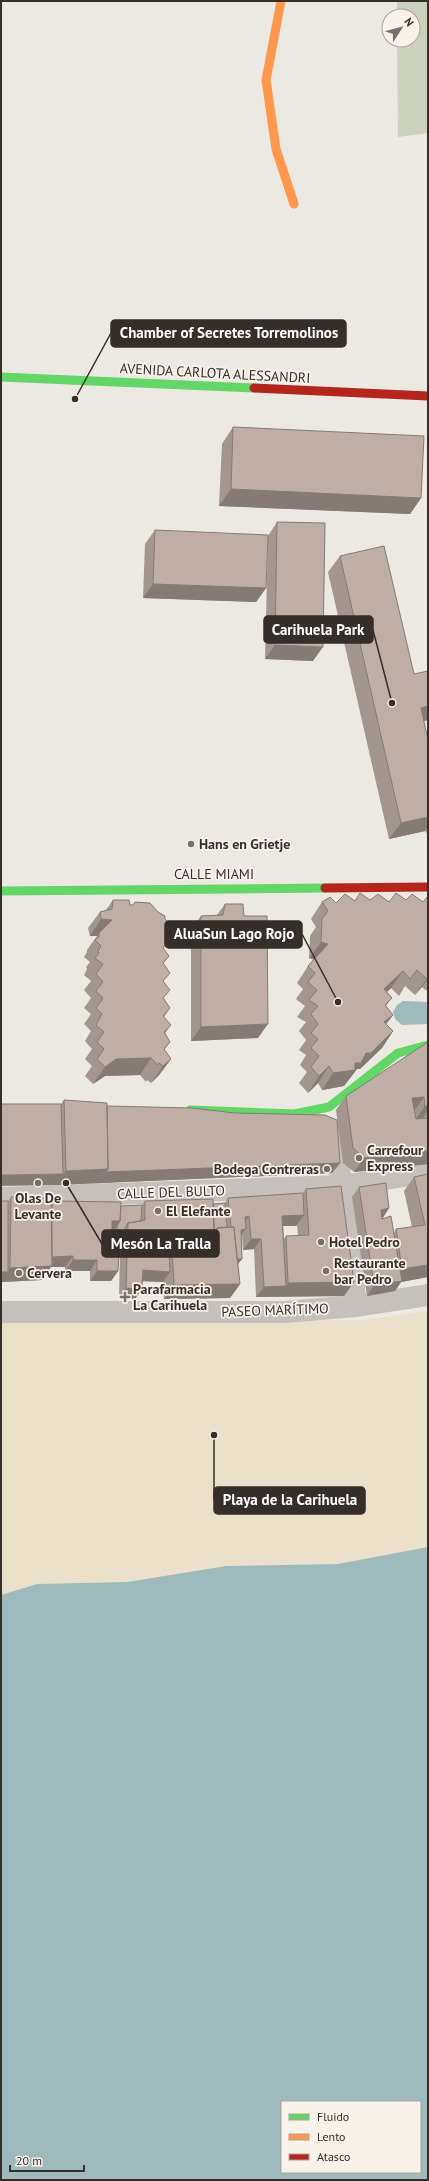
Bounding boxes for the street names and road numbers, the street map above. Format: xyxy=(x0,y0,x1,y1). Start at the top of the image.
street label: AVENIDA CARLOTA ALESSANDRI xyxy=(119,359,311,387)
street label: CALLE MIAMI xyxy=(174,865,254,883)
street label: CALLE DEL BULTO xyxy=(117,1181,225,1203)
street label: PASEO MARÍTIMO xyxy=(221,1299,329,1321)

